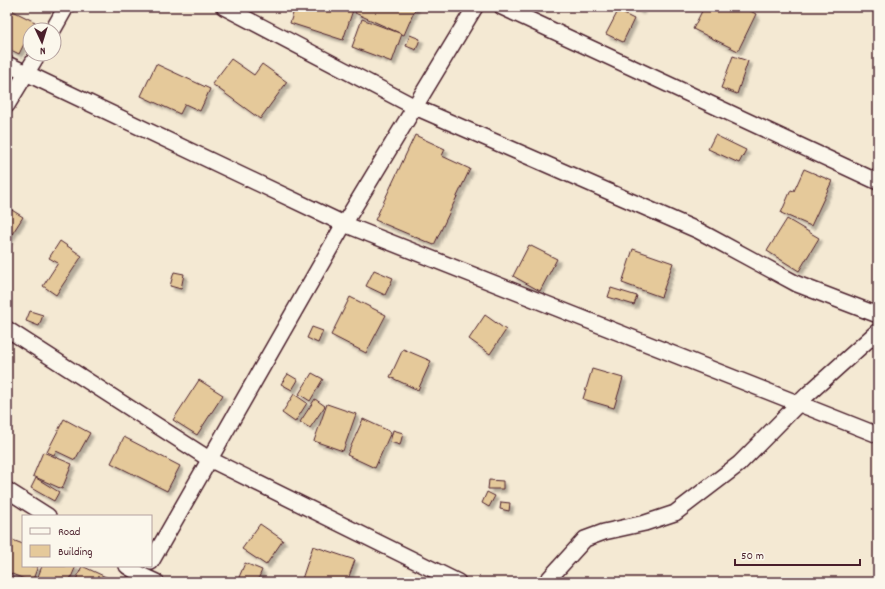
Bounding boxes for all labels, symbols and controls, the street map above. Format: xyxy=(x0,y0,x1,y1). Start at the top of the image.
north arrow xyxy=(22,22,62,62)
text: N xyxy=(39,42,46,58)
legend xyxy=(22,515,152,567)
text: Road xyxy=(58,524,80,541)
scale bar xyxy=(735,541,860,567)
text: Building xyxy=(58,544,93,561)
text: 50 m xyxy=(741,548,764,565)

